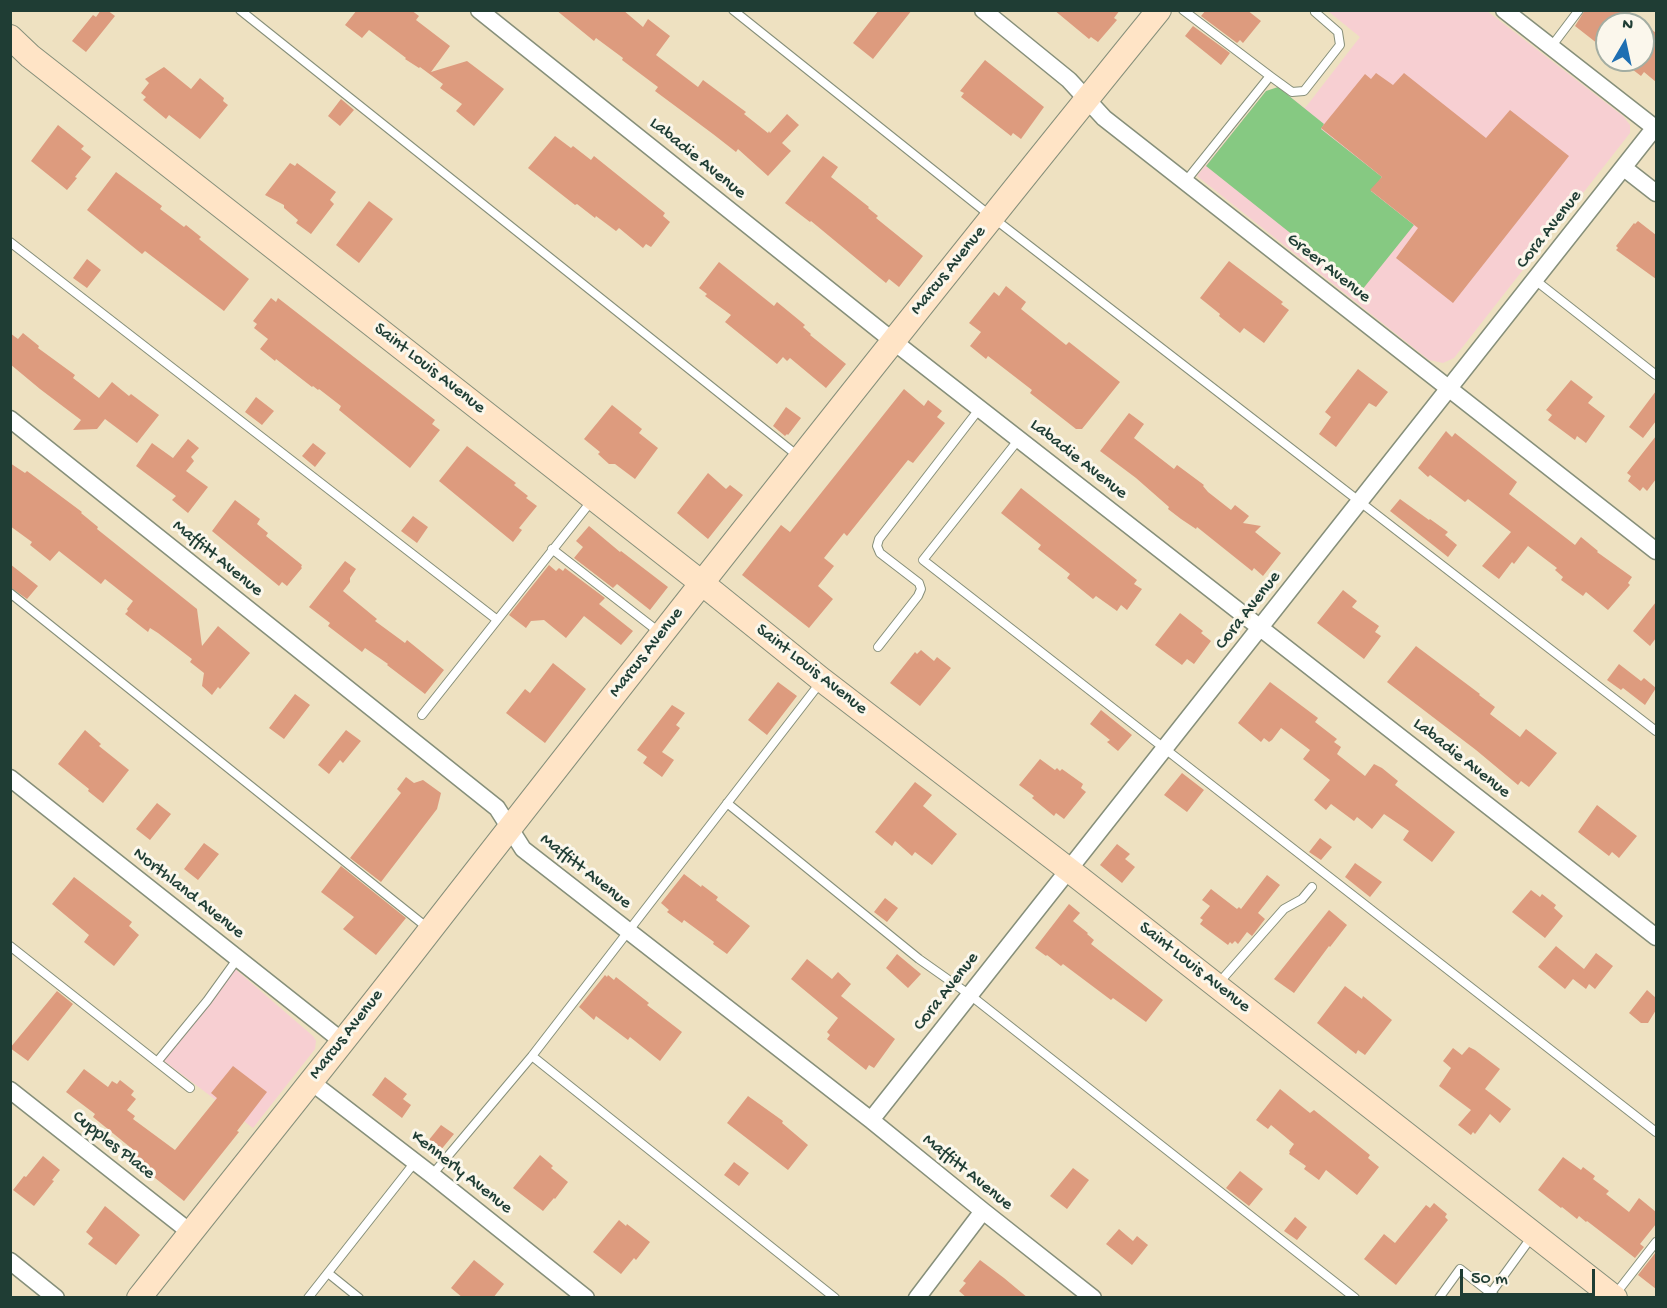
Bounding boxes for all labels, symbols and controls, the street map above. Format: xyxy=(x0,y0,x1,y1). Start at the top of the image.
north arrow xyxy=(1595,12,1655,72)
text: N xyxy=(1621,16,1634,36)
street label: Labadie Avenue xyxy=(644,113,750,205)
street label: Cora Avenue xyxy=(1513,186,1587,274)
street label: Marcus Avenue xyxy=(906,222,992,320)
street label: Greer Avenue xyxy=(1282,229,1374,309)
street label: Saint Louis Avenue xyxy=(369,319,489,419)
street label: Labadie Avenue xyxy=(1025,415,1131,505)
street label: Maffitt Avenue xyxy=(167,516,267,602)
street label: Cora Avenue xyxy=(1212,567,1286,655)
street label: Marcus Avenue xyxy=(605,604,689,702)
street label: Saint Louis Avenue xyxy=(751,620,871,720)
street label: Labadie Avenue xyxy=(1408,714,1514,804)
street label: Maffitt Avenue xyxy=(535,829,635,915)
street label: Northland Avenue xyxy=(128,844,248,944)
street label: Saint Louis Avenue xyxy=(1134,918,1254,1018)
street label: Cora Avenue xyxy=(910,948,984,1036)
street label: Marcus Avenue xyxy=(305,986,389,1084)
street label: Cupples Place xyxy=(67,1107,159,1185)
street label: Kennerly Avenue xyxy=(406,1127,516,1219)
street label: Maffitt Avenue xyxy=(917,1130,1017,1216)
scale bar xyxy=(1463,1257,1598,1295)
text: 50 m xyxy=(1471,1269,1508,1290)

